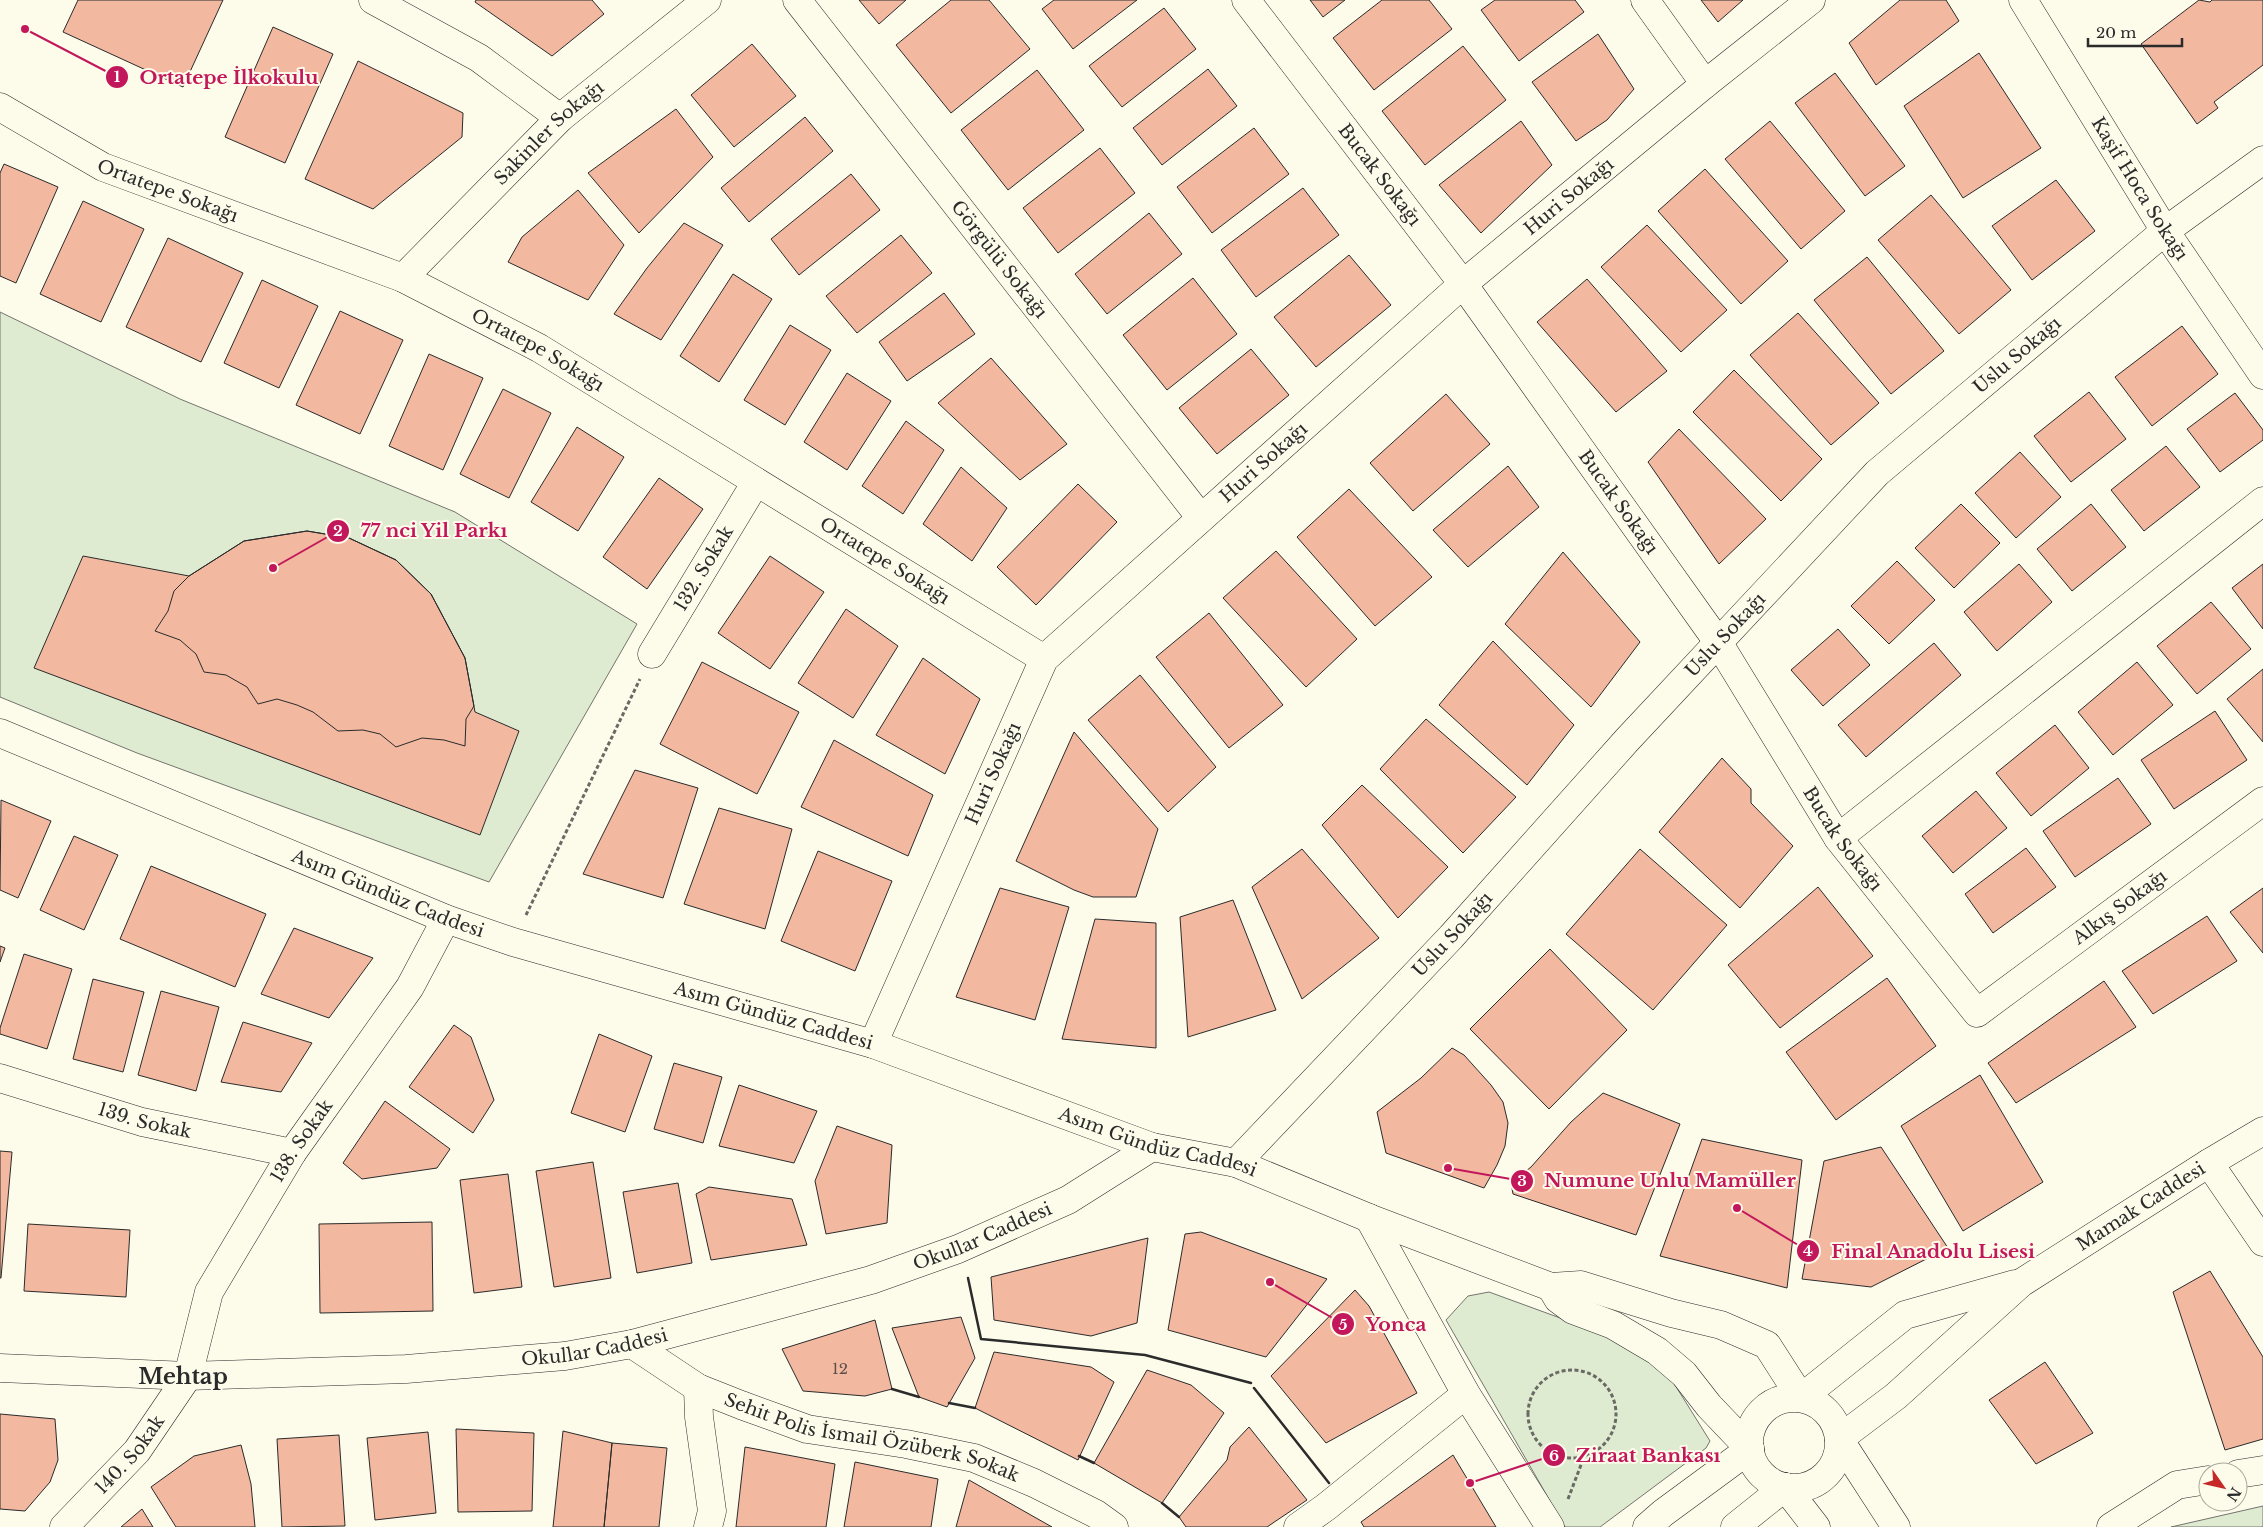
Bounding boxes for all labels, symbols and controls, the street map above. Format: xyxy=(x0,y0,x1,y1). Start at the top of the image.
scale bar xyxy=(2088,15,2182,47)
text: 20 m xyxy=(2096,23,2136,42)
callout: Ortatepe İlkokulu xyxy=(105,60,329,94)
text: Ortatepe İlkokulu xyxy=(139,66,319,89)
text: 1 xyxy=(114,67,121,86)
street label: Sakinler Sokağı xyxy=(490,76,608,189)
street label: Kaşif Hoca Sokağı xyxy=(2087,113,2193,265)
street label: Bucak Sokağı xyxy=(1334,119,1426,230)
street label: Huri Sokağı xyxy=(1520,153,1618,240)
street label: Ortatepe Sokağı xyxy=(94,155,241,227)
street label: Görgülü Sokağı xyxy=(947,196,1052,323)
street label: Ortatepe Sokağı xyxy=(468,304,608,396)
street label: Uslu Sokağı xyxy=(1969,312,2065,398)
street label: Huri Sokağı xyxy=(1215,418,1312,507)
street label: Bucak Sokağı xyxy=(1574,446,1663,558)
street label: Ortatepe Sokağı xyxy=(816,513,954,609)
callout: 77 nci Yil Parkı xyxy=(325,514,518,548)
text: 77 nci Yil Parkı xyxy=(361,519,507,542)
text: 2 xyxy=(333,521,343,540)
street label: 132. Sokak xyxy=(670,522,738,615)
street label: Uslu Sokağı xyxy=(1681,588,1770,682)
street label: Huri Sokağı xyxy=(961,719,1025,828)
street label: Bucak Sokağı xyxy=(1798,783,1887,895)
street label: Asım Gündüz Caddesi xyxy=(288,845,487,942)
street label: Alkış Sokağı xyxy=(2068,865,2171,950)
street label: Uslu Sokağı xyxy=(1408,887,1497,981)
street label: Asım Gündüz Caddesi xyxy=(671,977,876,1054)
street label: 138. Sokak xyxy=(266,1095,338,1186)
street label: 139. Sokak xyxy=(95,1098,193,1143)
street label: Asım Gündüz Caddesi xyxy=(1055,1102,1260,1181)
street label: Mamak Caddesi xyxy=(2072,1157,2209,1256)
callout: Numune Unlu Mamüller xyxy=(1509,1164,1806,1198)
text: Numune Unlu Mamüller xyxy=(1544,1169,1796,1192)
text: 3 xyxy=(1517,1171,1527,1190)
street label: Okullar Caddesi xyxy=(910,1198,1055,1275)
callout: Final Anadolu Lisesi xyxy=(1796,1234,2045,1268)
text: Final Anadolu Lisesi xyxy=(1831,1240,2035,1263)
text: 4 xyxy=(1803,1241,1813,1260)
callout: Yonca xyxy=(1331,1307,1436,1341)
text: Yonca xyxy=(1365,1313,1426,1336)
text: 5 xyxy=(1339,1315,1348,1334)
street label: Okullar Caddesi xyxy=(520,1324,670,1371)
house number: 12 xyxy=(832,1359,848,1378)
district label: Mehtap xyxy=(138,1363,228,1390)
street label: Sehit Polis İsmail Özüberk Sokak xyxy=(721,1389,1023,1487)
street label: 140. Sokak xyxy=(91,1411,169,1499)
callout: Ziraat Bankası xyxy=(1541,1438,1731,1472)
text: Ziraat Bankası xyxy=(1576,1444,1720,1467)
text: 6 xyxy=(1549,1446,1559,1465)
north arrow xyxy=(2198,1462,2248,1512)
text: N xyxy=(2223,1484,2245,1505)

